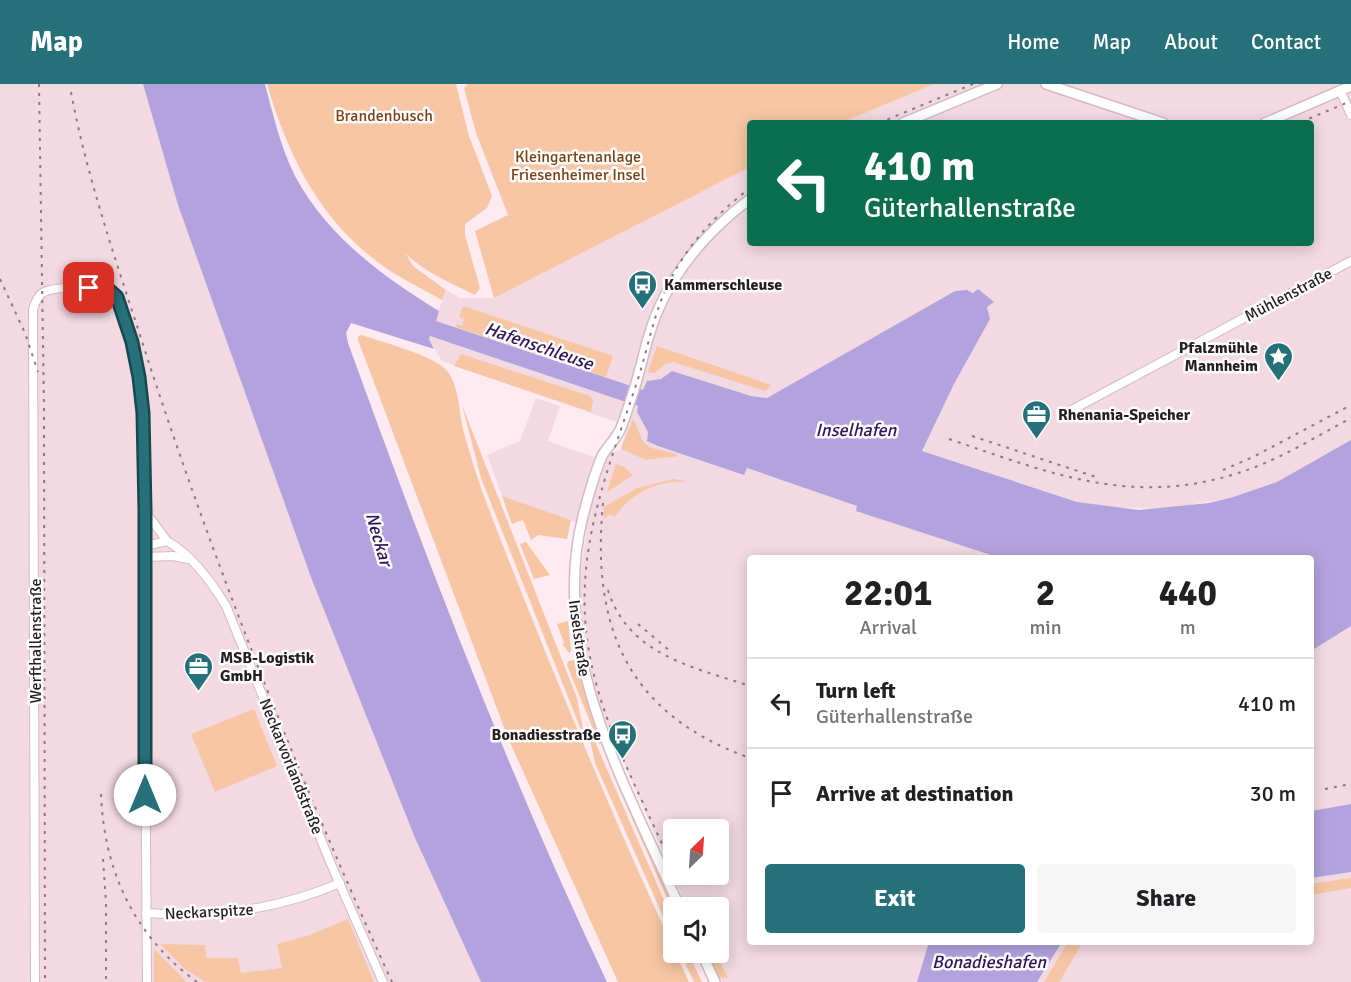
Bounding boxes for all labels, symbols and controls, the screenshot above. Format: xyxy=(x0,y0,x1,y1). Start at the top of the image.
text: Map xyxy=(30,25,83,59)
text: Home xyxy=(1007,29,1060,55)
text: Map xyxy=(1093,29,1131,55)
text: About xyxy=(1164,29,1218,55)
text: Contact xyxy=(1251,29,1321,55)
park label: Brandenbusch xyxy=(335,106,433,126)
text: 410 m xyxy=(864,141,975,192)
icon: left xyxy=(765,144,843,222)
park label: Kleingartenanlage Friesenheimer Insel xyxy=(511,147,646,185)
text: Güterhallenstraße xyxy=(864,192,1076,225)
pin xyxy=(63,262,114,313)
street label: Mühlenstraße xyxy=(1241,263,1336,326)
bus stop icon: Kammerschleuse xyxy=(627,268,659,310)
icon: arrive xyxy=(72,271,105,304)
place label: Kammerschleuse xyxy=(664,275,782,295)
water label: Hafenschleuse xyxy=(482,317,597,375)
place label: Pfalzmühle Mannheim xyxy=(1179,338,1258,376)
place icon: Pfalzmühle Mannheim xyxy=(1263,340,1295,382)
office icon: Rhenania-Speicher xyxy=(1021,398,1053,440)
place label: Rhenania-Speicher xyxy=(1058,405,1191,425)
water label: Inselhafen xyxy=(816,419,898,441)
water label: Neckar xyxy=(361,510,398,571)
text: 22:01 xyxy=(844,571,932,616)
text: 2 xyxy=(1036,571,1055,616)
text: 440 xyxy=(1159,571,1217,616)
street label: Werfthallenstraße xyxy=(26,579,46,703)
street label: Inselstraße xyxy=(564,598,594,678)
text: Arrival xyxy=(859,615,917,640)
text: min xyxy=(1029,615,1062,640)
text: m xyxy=(1180,615,1196,640)
place label: MSB-Logistik GmbH xyxy=(220,648,315,686)
office icon: MSB-Logistik GmbH xyxy=(183,650,215,692)
text: Turn left xyxy=(816,677,896,704)
icon: left xyxy=(765,687,798,720)
text: 410 m xyxy=(1238,690,1296,717)
street label: Neckarvorlandstraße xyxy=(255,696,327,837)
text: Güterhallenstraße xyxy=(816,704,973,729)
bus stop icon: Bonadiesstraße xyxy=(606,718,638,760)
place label: Bonadiesstraße xyxy=(492,725,601,745)
position arrow xyxy=(113,763,177,827)
icon: arrive xyxy=(765,777,798,810)
text: Arrive at destination xyxy=(816,780,1013,807)
text: 30 m xyxy=(1250,780,1296,807)
north arrow xyxy=(663,819,729,885)
map controls xyxy=(663,819,729,963)
button: Exit xyxy=(765,864,1025,933)
button: Share xyxy=(1037,864,1296,933)
button: sound xyxy=(663,897,729,963)
street label: Neckarspitze xyxy=(164,900,254,924)
water label: Bonadieshafen xyxy=(932,951,1047,973)

